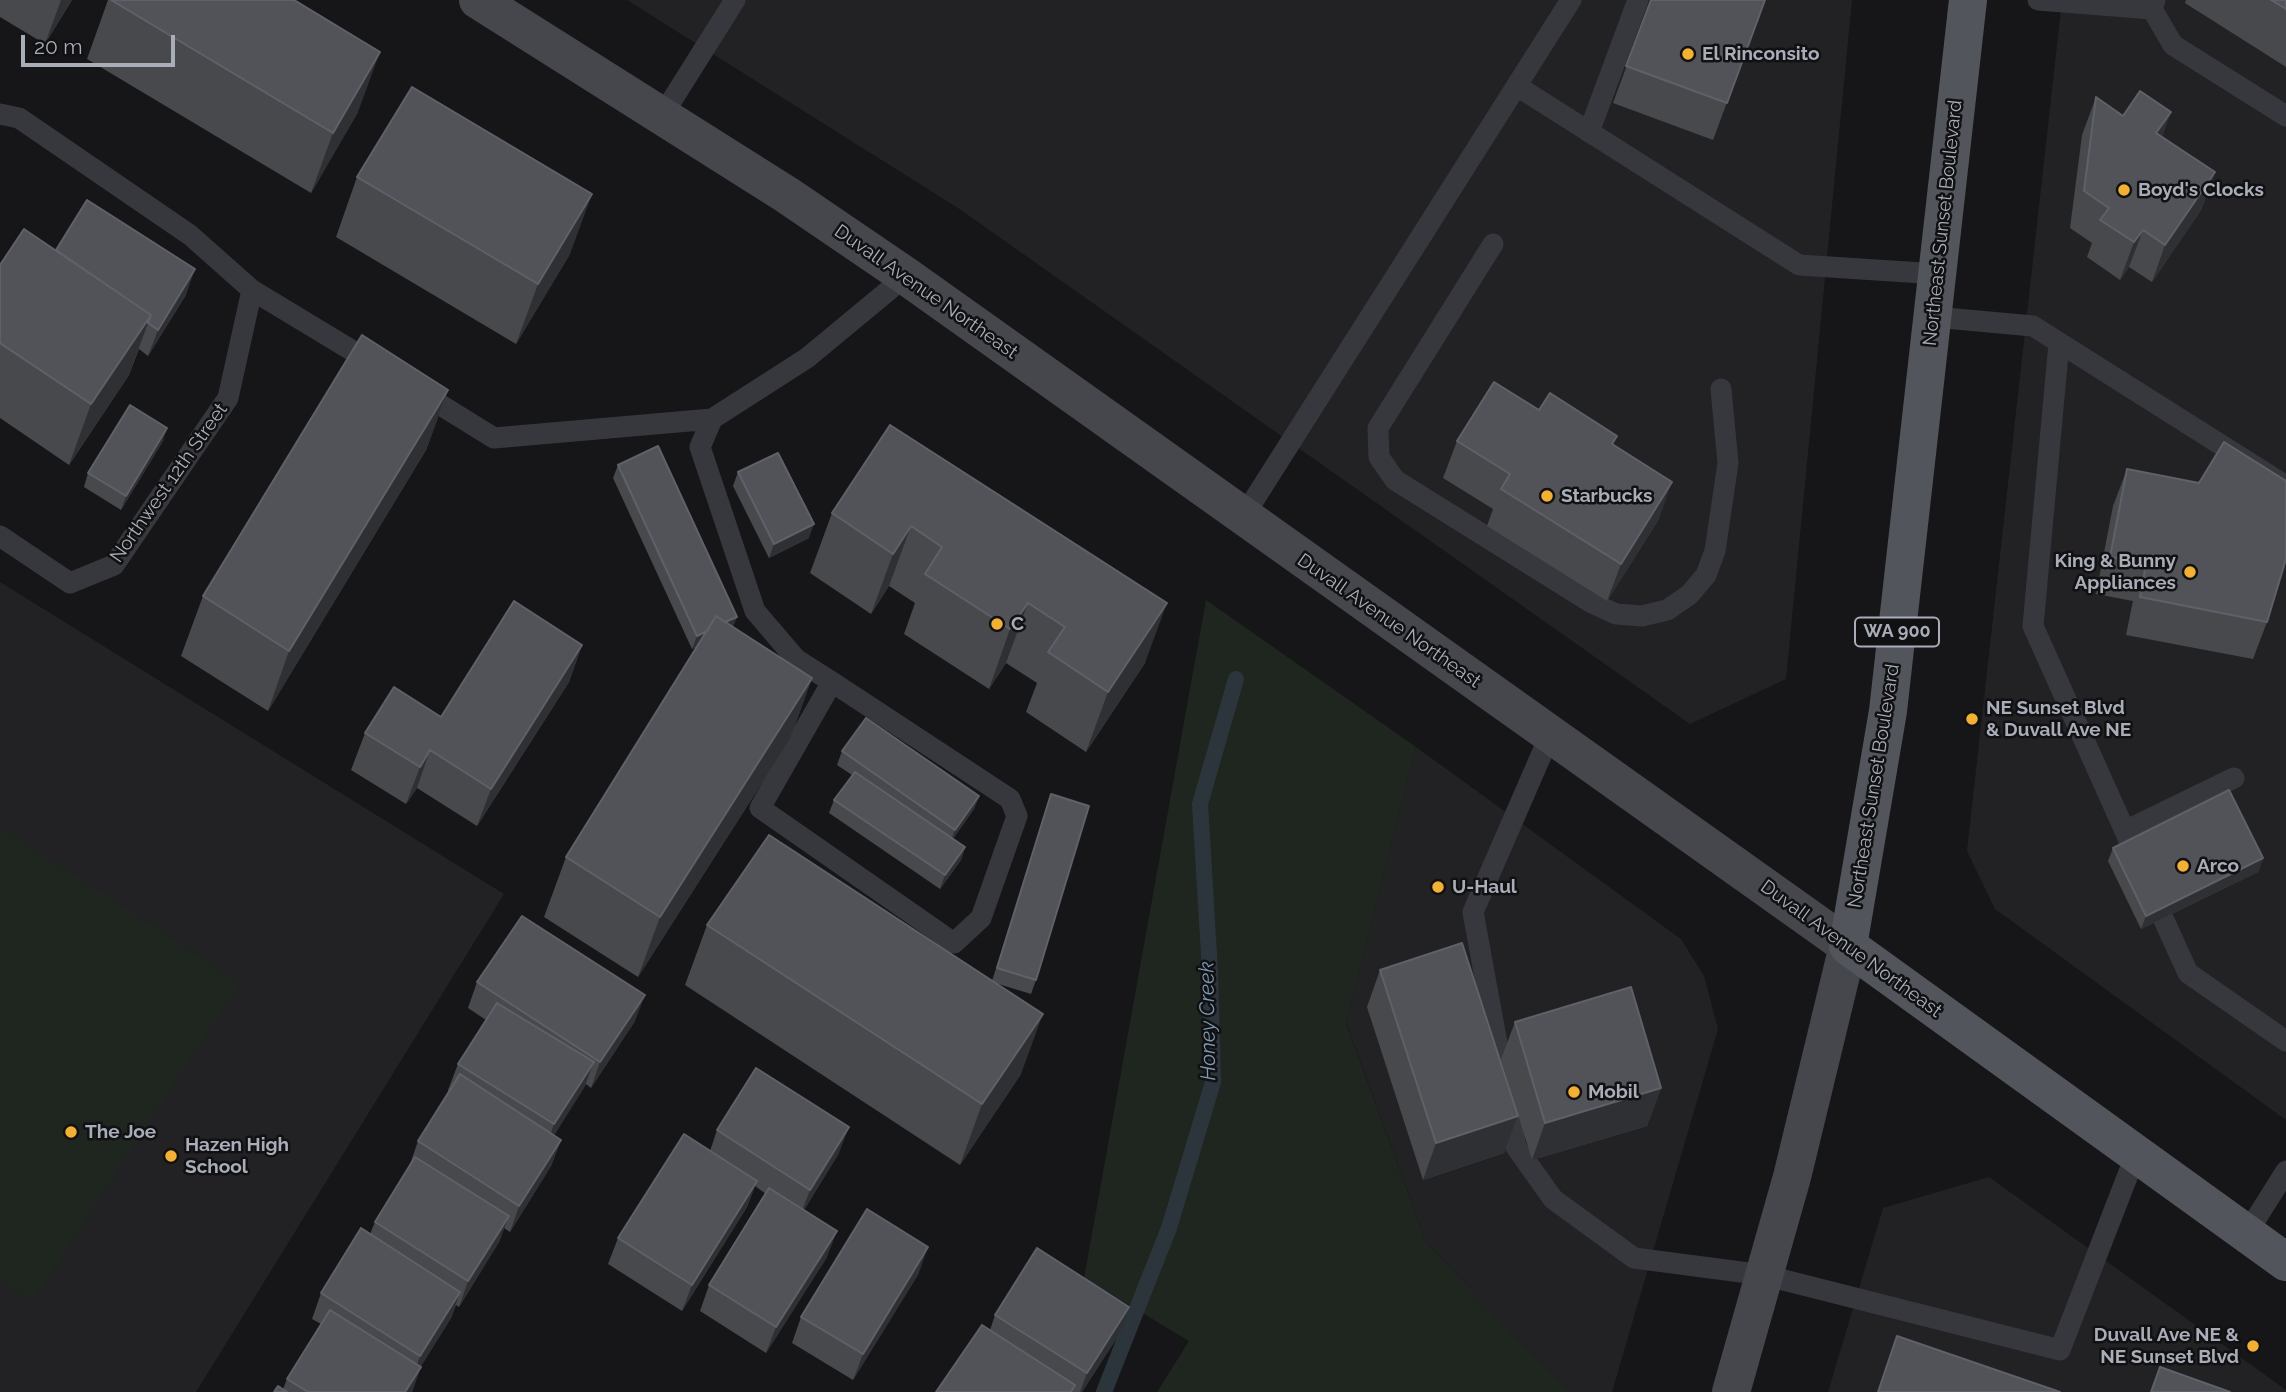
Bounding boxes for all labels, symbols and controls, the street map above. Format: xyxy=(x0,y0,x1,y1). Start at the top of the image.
scale bar xyxy=(24,21,178,65)
text: 20 m xyxy=(34,34,82,59)
place label: El Rinconsito xyxy=(1702,43,1819,65)
marker: El Rinconsito xyxy=(1680,46,1696,62)
street label: Northeast Sunset Boulevard xyxy=(1919,99,1967,347)
place label: Boyd's Clocks xyxy=(2138,179,2264,201)
marker: Boyd's Clocks xyxy=(2116,182,2132,198)
street label: Duvall Avenue Northeast xyxy=(830,220,1022,364)
street label: Northwest 12th Street xyxy=(105,399,233,567)
place label: Starbucks xyxy=(1561,485,1652,507)
marker: Starbucks xyxy=(1539,488,1555,504)
street label: Duvall Avenue Northeast xyxy=(1293,549,1485,693)
place label: King & Bunny Appliances xyxy=(2054,550,2176,594)
marker: King & Bunny Appliances xyxy=(2182,564,2198,580)
place label: C xyxy=(1011,613,1024,635)
marker: C xyxy=(989,616,1005,632)
road number: WA 900 xyxy=(1855,618,1939,646)
street label: Northeast Sunset Boulevard xyxy=(1843,662,1905,910)
place label: NE Sunset Blvd & Duvall Ave NE xyxy=(1986,697,2131,741)
marker: NE Sunset Blvd & Duvall Ave NE xyxy=(1964,711,1980,727)
place label: Arco xyxy=(2197,855,2239,877)
marker: Arco xyxy=(2175,858,2191,874)
street label: Duvall Avenue Northeast xyxy=(1756,875,1946,1023)
place label: U-Haul xyxy=(1452,876,1517,898)
marker: U-Haul xyxy=(1430,879,1446,895)
water label: Honey Creek xyxy=(1194,961,1222,1081)
place label: Mobil xyxy=(1588,1081,1639,1103)
marker: Mobil xyxy=(1566,1084,1582,1100)
place label: The Joe xyxy=(85,1121,156,1143)
marker: The Joe xyxy=(63,1124,79,1140)
place label: Hazen High School xyxy=(185,1134,289,1178)
marker: Hazen High School xyxy=(163,1148,179,1164)
place label: Duvall Ave NE & NE Sunset Blvd xyxy=(2094,1324,2239,1368)
marker: Duvall Ave NE & NE Sunset Blvd xyxy=(2245,1338,2261,1354)

